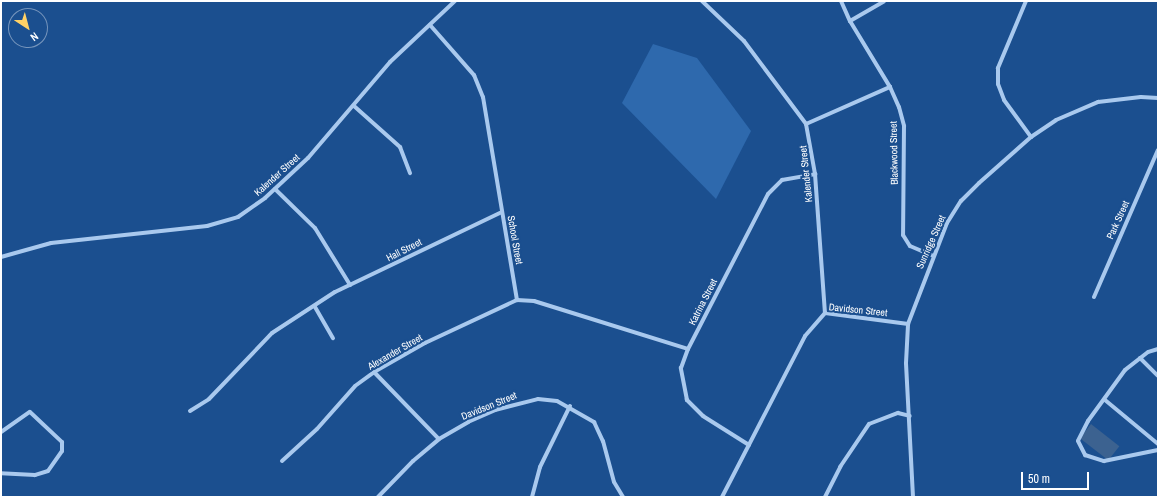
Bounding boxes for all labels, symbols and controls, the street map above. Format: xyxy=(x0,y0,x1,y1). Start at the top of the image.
north arrow xyxy=(8,8,48,48)
text: N xyxy=(28,29,41,44)
street label: Blackwood Street xyxy=(887,121,901,185)
street label: Kalender Street xyxy=(797,145,815,203)
street label: Kalender Street xyxy=(252,151,302,199)
street label: Park Street xyxy=(1104,199,1132,241)
street label: Sunridge Street xyxy=(914,213,948,271)
street label: School Street xyxy=(505,215,525,265)
street label: Hall Street xyxy=(384,236,424,264)
street label: Katrina Street xyxy=(686,277,720,327)
street label: Davidson Street xyxy=(828,301,888,319)
street label: Alexander Street xyxy=(366,332,424,372)
street label: Davidson Street xyxy=(459,389,519,423)
scale bar xyxy=(1023,464,1091,490)
text: 50 m xyxy=(1028,471,1050,487)

